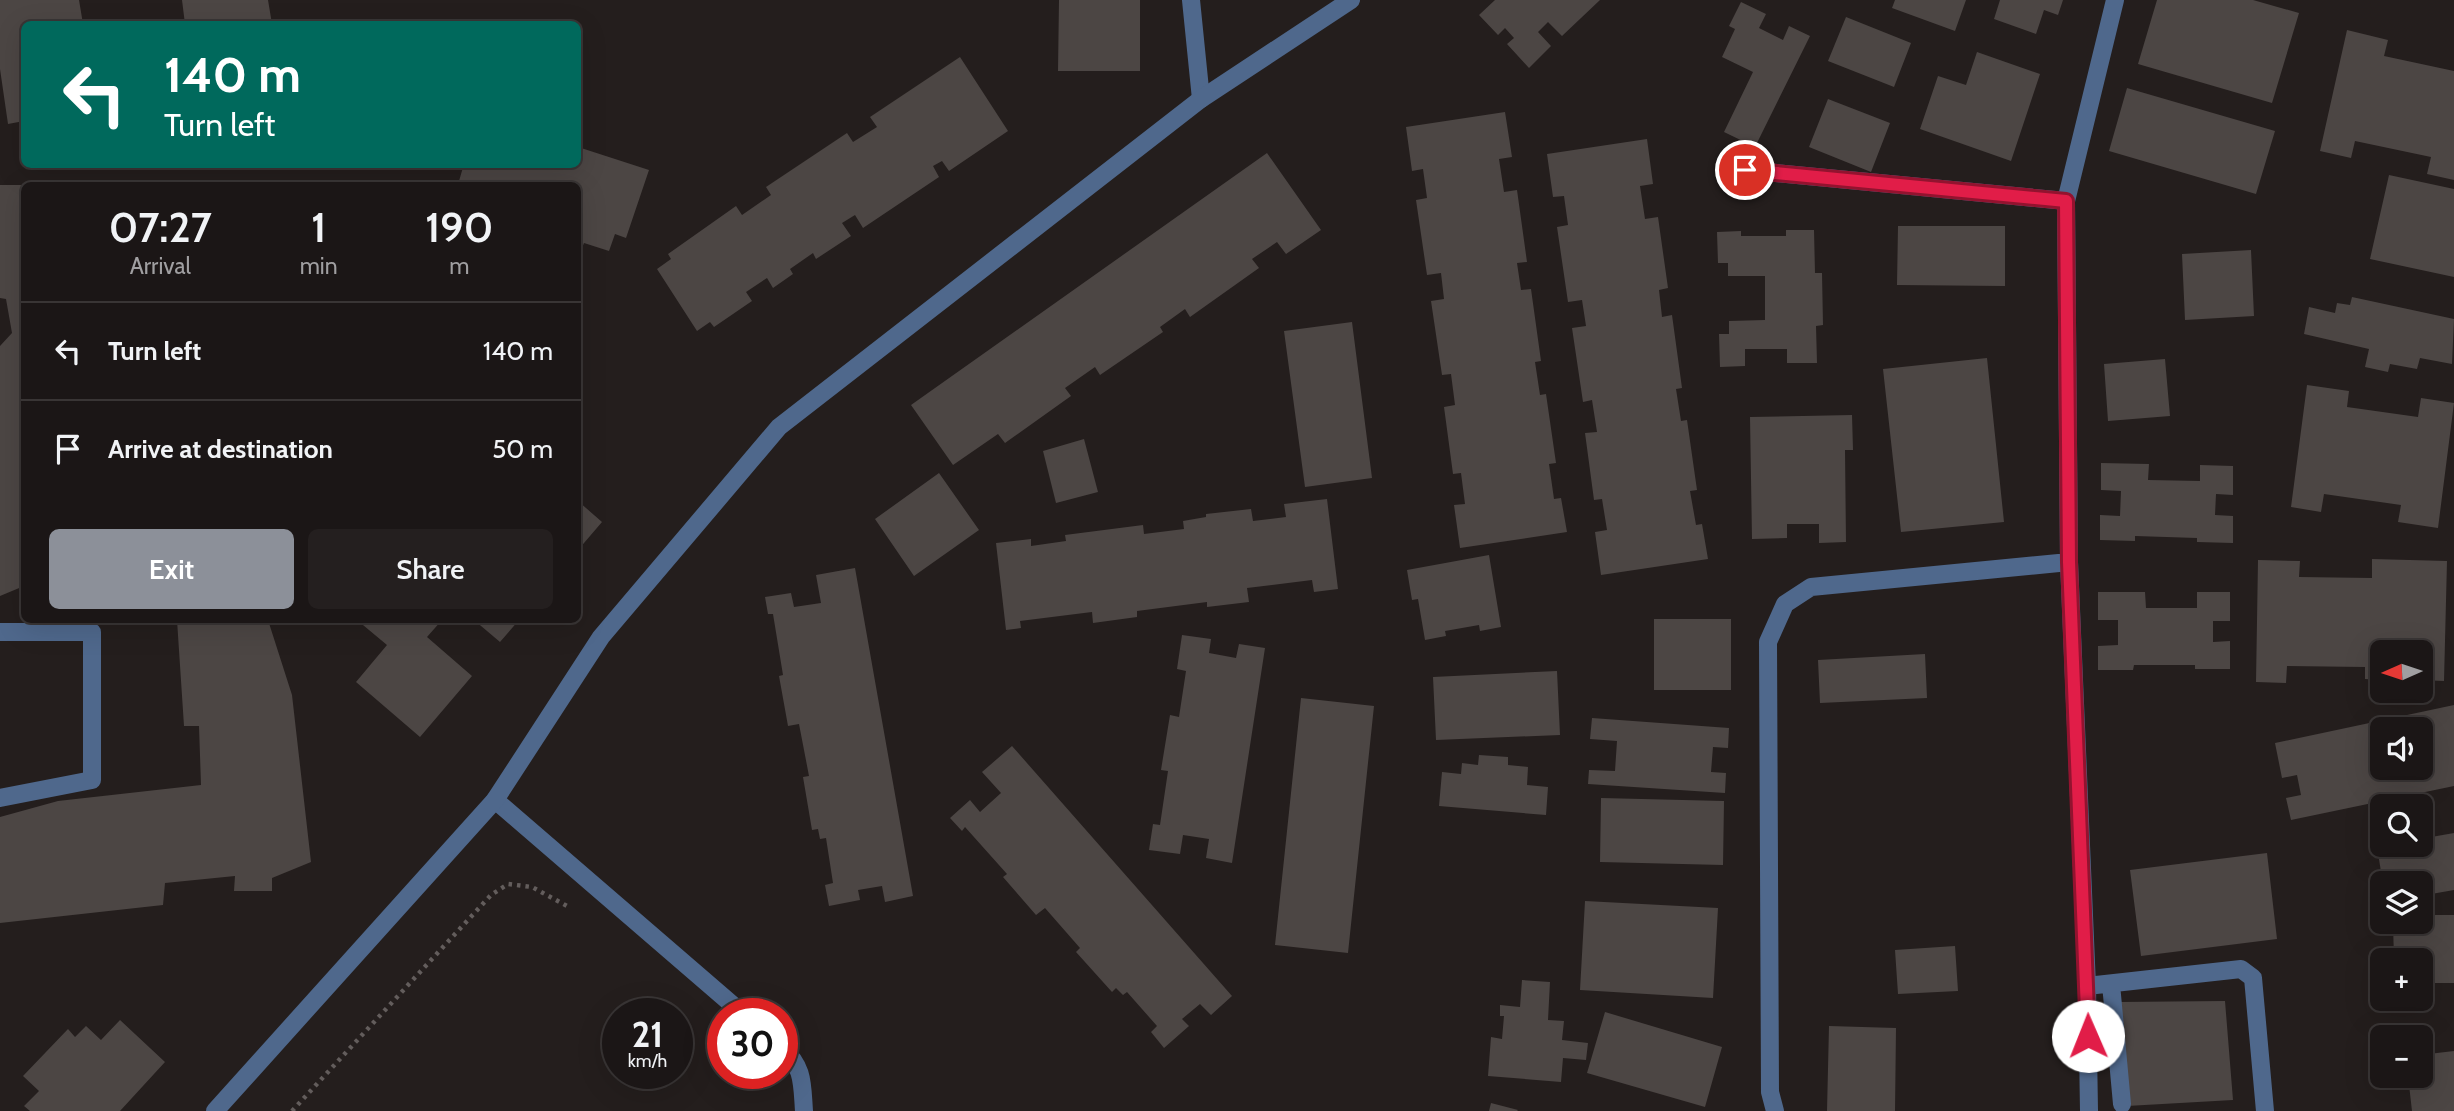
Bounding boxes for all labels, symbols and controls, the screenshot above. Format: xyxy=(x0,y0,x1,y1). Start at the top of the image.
text: 140 m xyxy=(164,45,301,104)
icon: left xyxy=(49,49,140,140)
text: Turn left xyxy=(164,105,275,144)
pin xyxy=(1715,140,1775,200)
icon: arrive xyxy=(1726,151,1764,189)
text: 07:27 xyxy=(109,201,212,253)
text: 1 xyxy=(311,201,326,253)
text: 190 xyxy=(425,201,493,253)
text: Arrival xyxy=(130,252,191,280)
text: min xyxy=(300,252,338,280)
text: m xyxy=(449,252,469,280)
icon: left xyxy=(49,332,87,370)
text: Turn left xyxy=(108,335,201,367)
text: 140 m xyxy=(483,335,553,367)
icon: arrive xyxy=(49,430,87,468)
text: Arrive at destination xyxy=(108,433,333,465)
text: 50 m xyxy=(492,433,553,465)
button: Exit xyxy=(49,529,294,609)
button: Share xyxy=(308,529,553,609)
north arrow xyxy=(2370,640,2432,704)
map controls xyxy=(2370,640,2433,1088)
button: sound xyxy=(2370,717,2433,780)
button: search xyxy=(2370,794,2433,857)
button: layers xyxy=(2370,871,2433,934)
button: + xyxy=(2370,948,2433,1011)
speed limit sign: 30 xyxy=(707,998,798,1089)
position arrow xyxy=(2051,999,2125,1073)
text: 21 xyxy=(632,1013,663,1056)
button: − xyxy=(2370,1025,2433,1088)
text: km/h xyxy=(628,1050,667,1072)

